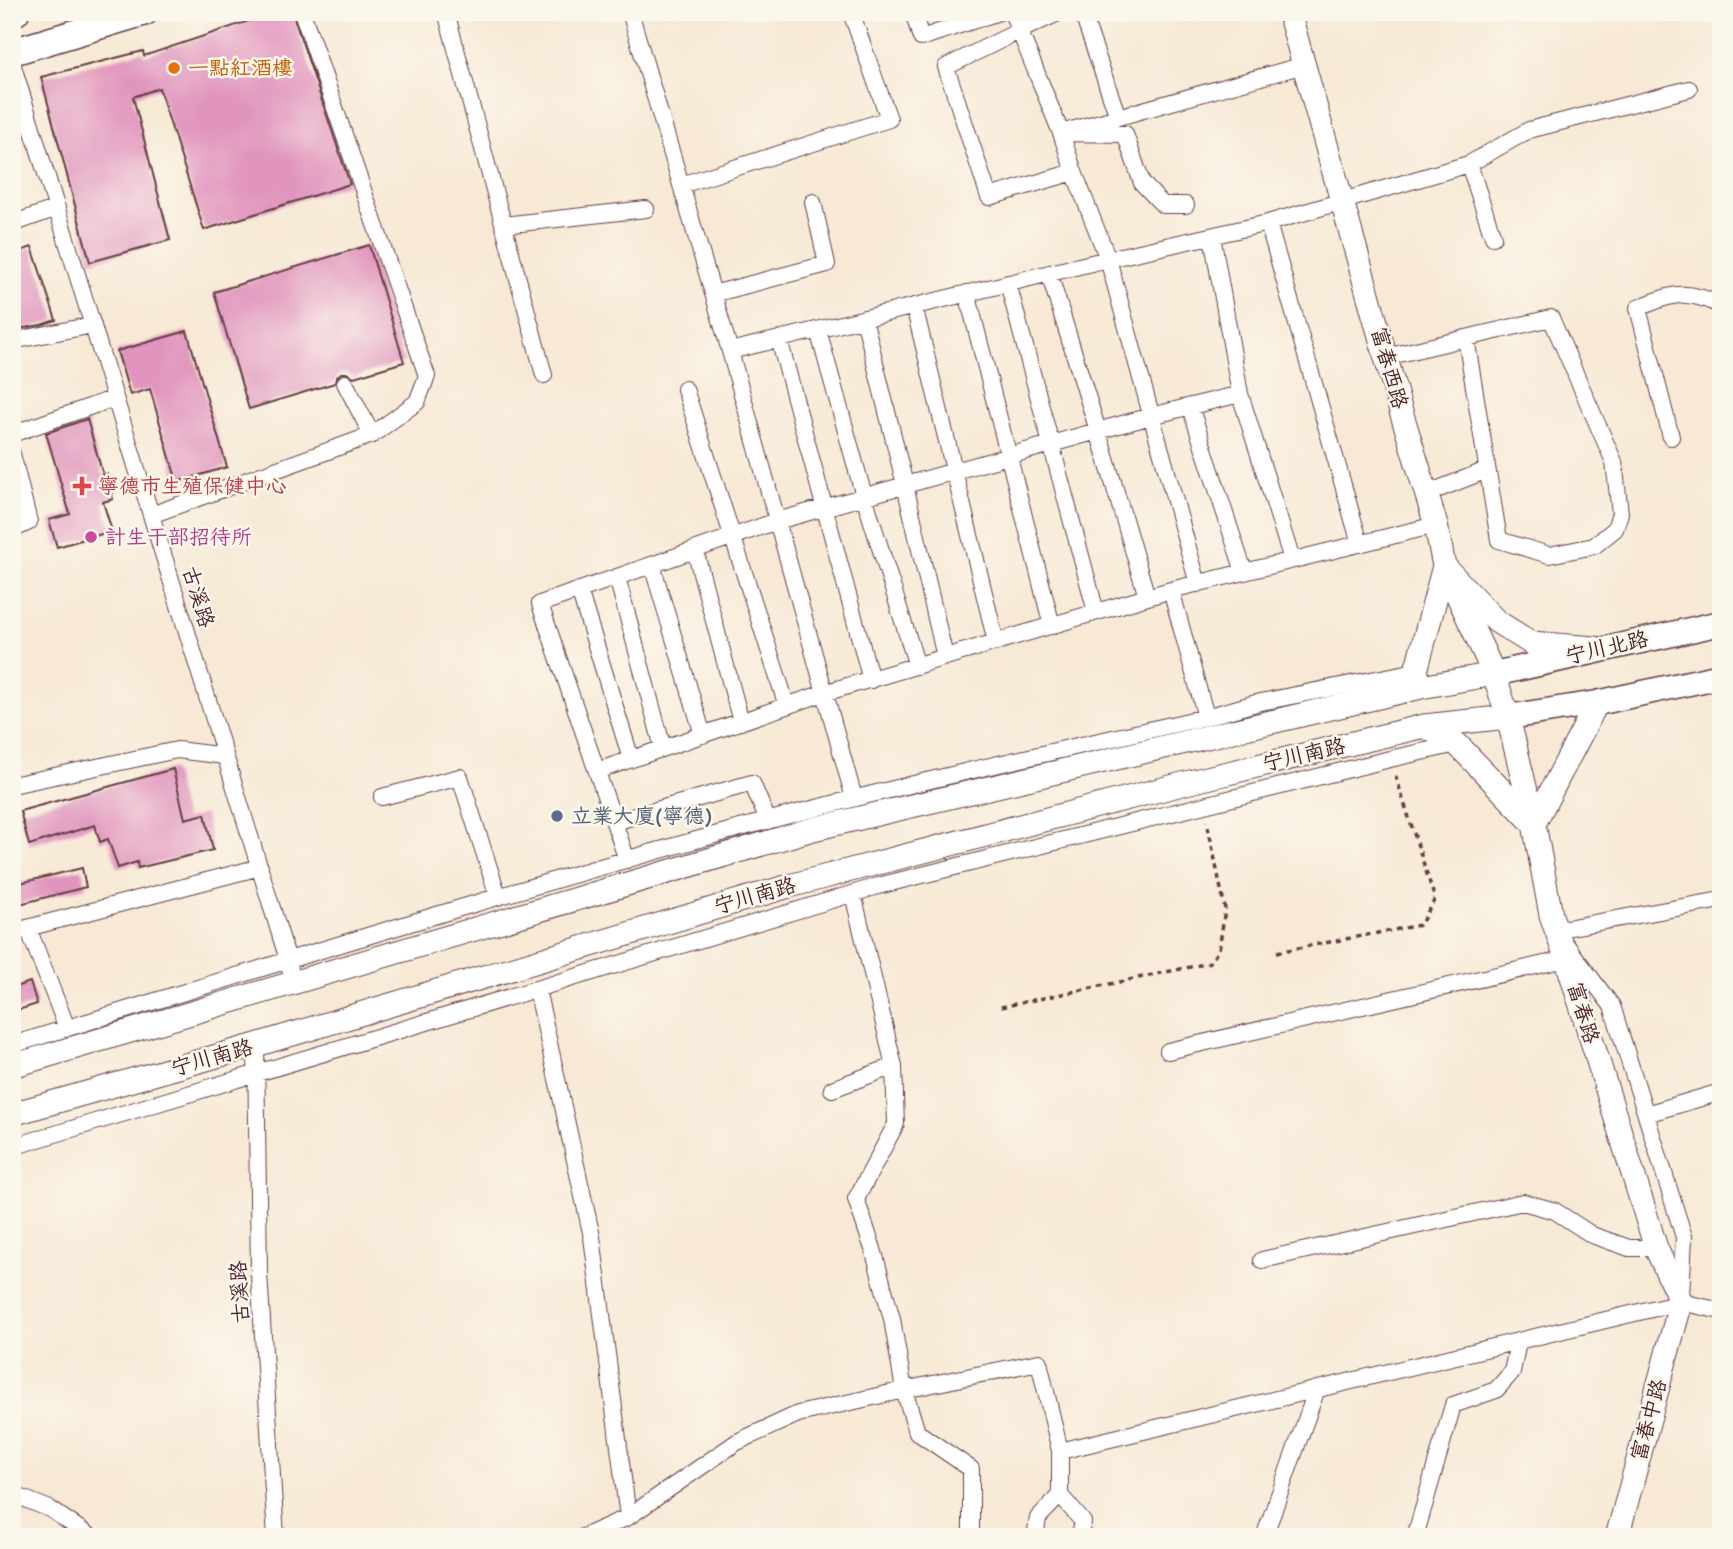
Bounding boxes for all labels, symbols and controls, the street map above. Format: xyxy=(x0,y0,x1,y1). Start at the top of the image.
place label: 一點紅酒樓 xyxy=(188,56,293,81)
marker: 一點紅酒樓 xyxy=(166,60,182,76)
street label: 富春西路 xyxy=(1365,324,1413,412)
place label: 寧德市生殖保健中心 xyxy=(98,474,287,499)
marker: 寧德市生殖保健中心 xyxy=(72,476,92,496)
place label: 計生干部招待所 xyxy=(105,525,252,550)
marker: 計生干部招待所 xyxy=(83,529,99,545)
street label: 古溪路 xyxy=(177,563,219,631)
street label: 宁川北路 xyxy=(1563,626,1651,670)
street label: 宁川南路 xyxy=(1260,733,1348,777)
place label: 立業大廈(寧德) xyxy=(571,804,712,829)
marker: 立業大廈(寧德) xyxy=(549,808,565,824)
street label: 宁川南路 xyxy=(711,872,799,920)
street label: 富春路 xyxy=(1562,979,1604,1047)
street label: 宁川南路 xyxy=(168,1034,256,1082)
street label: 古溪路 xyxy=(226,1260,254,1324)
street label: 富春中路 xyxy=(1626,1376,1672,1464)

